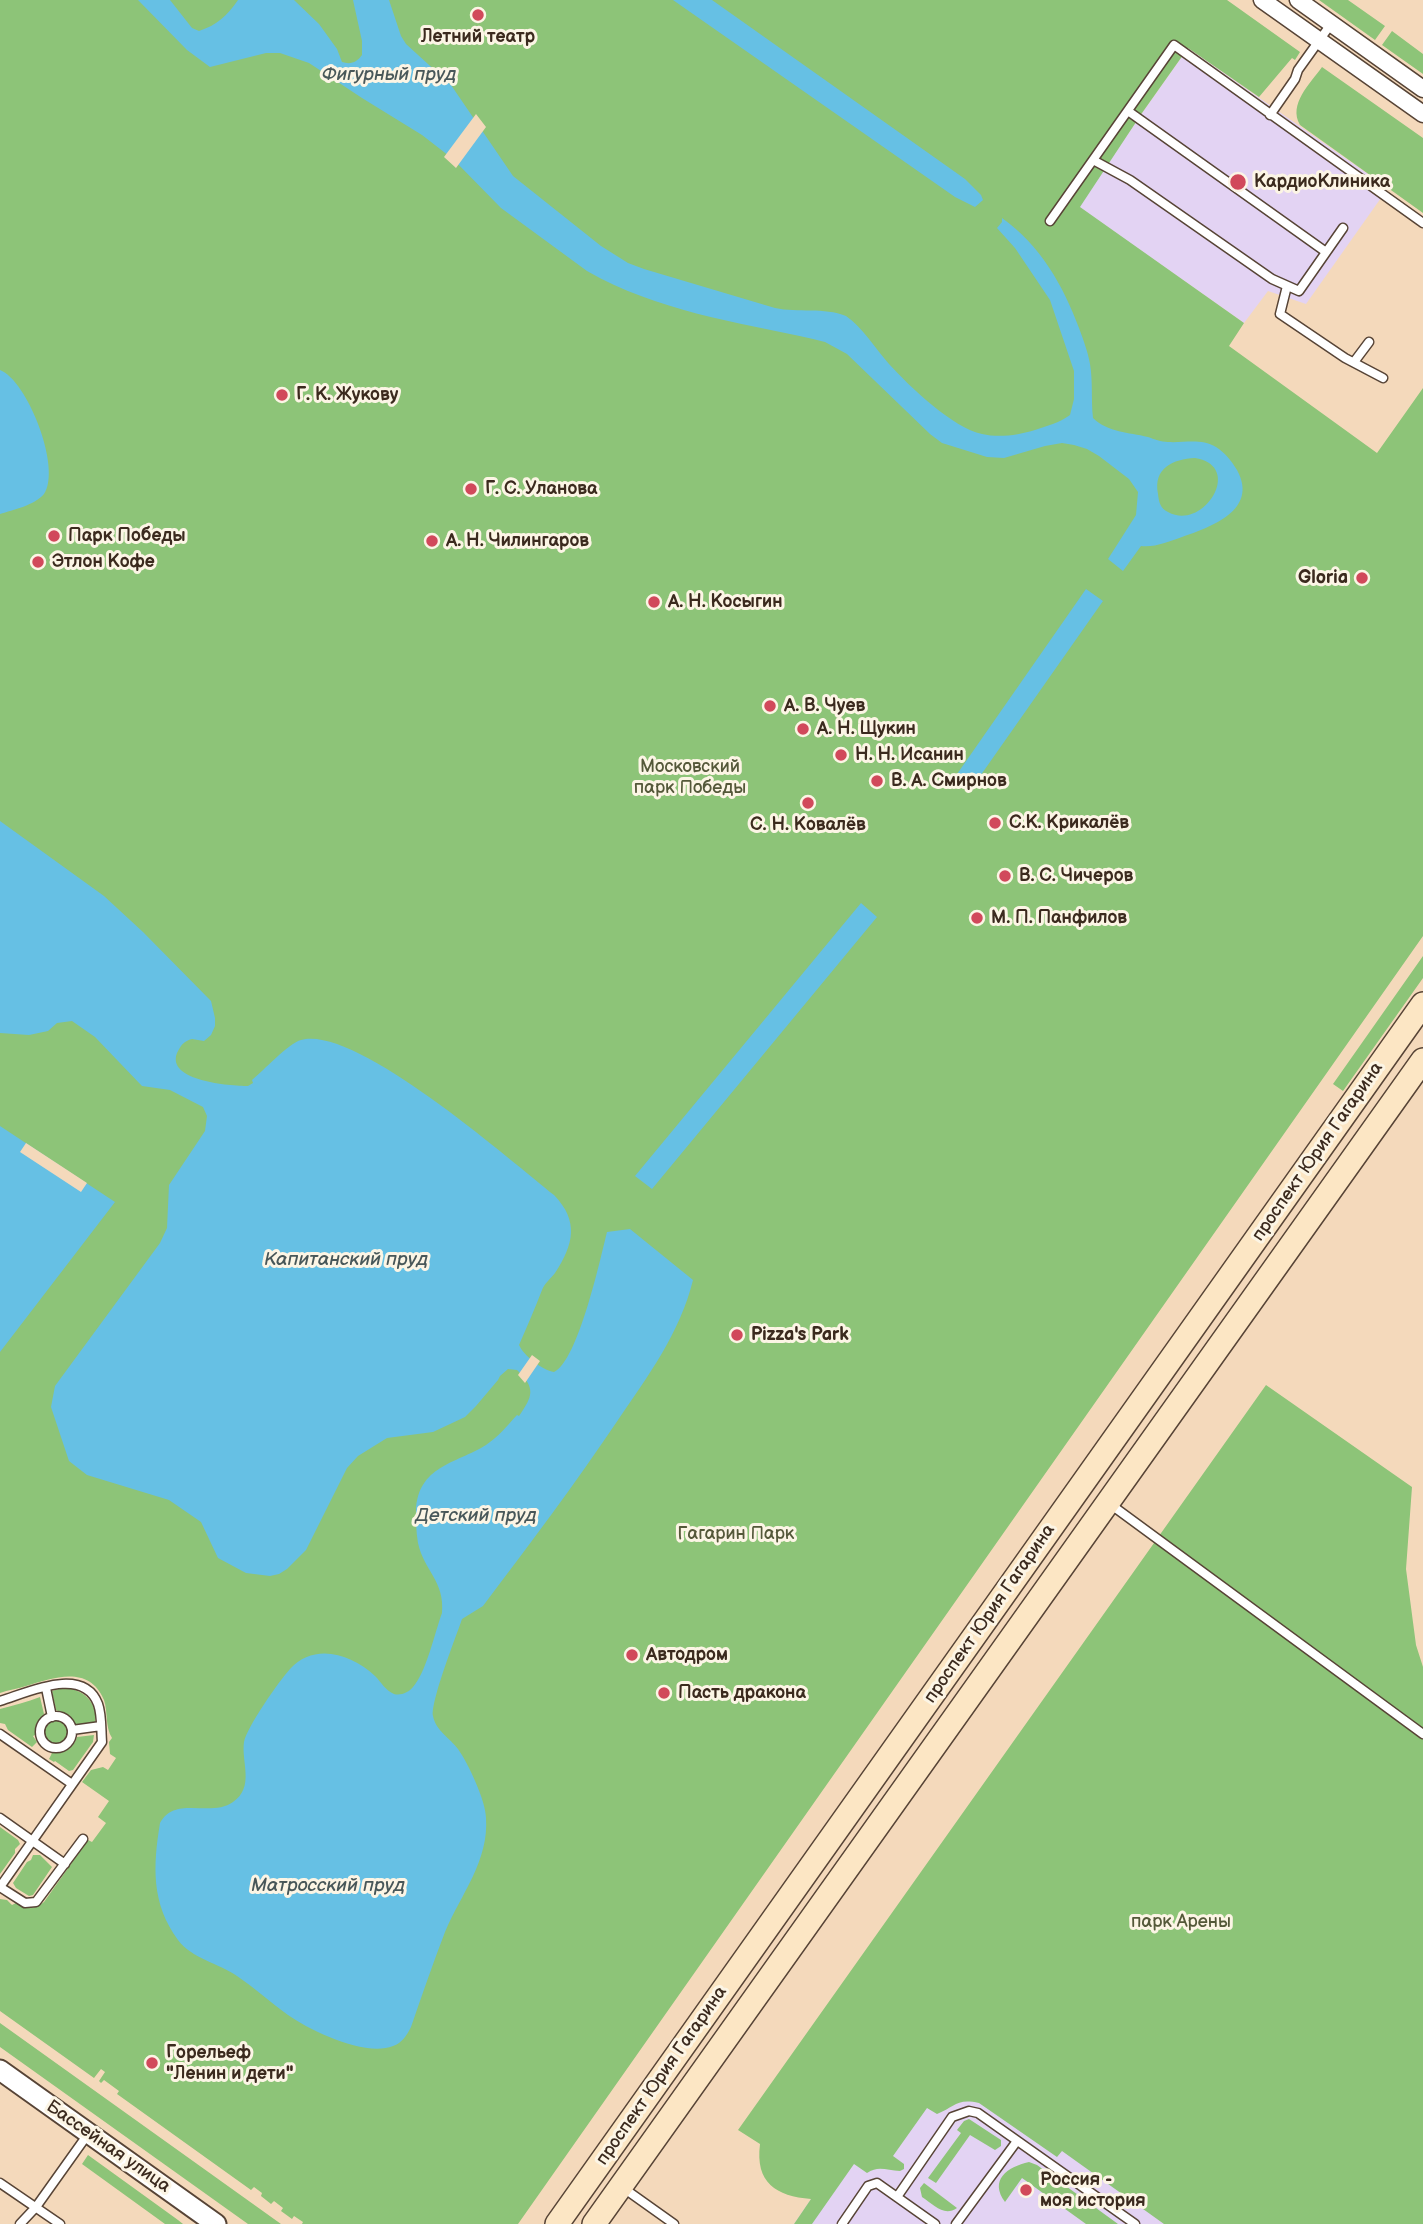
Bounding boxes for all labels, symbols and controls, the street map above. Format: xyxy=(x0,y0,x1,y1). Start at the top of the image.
marker: Летний театр xyxy=(470,7,486,23)
place label: Летний театр xyxy=(421,26,535,48)
water label: Фигурный пруд xyxy=(322,64,456,86)
place label: КардиоКлиника xyxy=(1254,171,1390,193)
marker: КардиоКлиника xyxy=(1228,172,1248,192)
place label: Г. К. Жукову xyxy=(296,384,398,406)
marker: Г. К. Жукову xyxy=(274,387,290,403)
place label: Г. С. Уланова xyxy=(485,478,598,500)
marker: Г. С. Уланова xyxy=(463,481,479,497)
place label: Парк Победы xyxy=(68,525,186,547)
marker: Парк Победы xyxy=(46,528,62,544)
place label: А. Н. Чилингаров xyxy=(446,530,589,552)
marker: А. Н. Чилингаров xyxy=(424,533,440,549)
place label: Этлон Кофе xyxy=(52,551,155,573)
marker: Этлон Кофе xyxy=(30,554,46,570)
place label: Gloria xyxy=(1298,567,1348,589)
marker: Gloria xyxy=(1354,570,1370,586)
place label: А. Н. Косыгин xyxy=(668,591,783,613)
marker: А. Н. Косыгин xyxy=(646,594,662,610)
place label: А. В. Чуев xyxy=(784,695,865,717)
marker: А. В. Чуев xyxy=(762,698,778,714)
place label: А. Н. Щукин xyxy=(817,718,916,740)
marker: А. Н. Щукин xyxy=(795,721,811,737)
place label: Н. Н. Исанин xyxy=(855,744,964,766)
marker: Н. Н. Исанин xyxy=(833,747,849,763)
park label: Московский парк Победы xyxy=(634,756,746,798)
place label: В. А. Смирнов xyxy=(891,770,1007,792)
marker: В. А. Смирнов xyxy=(869,773,885,789)
marker: С. Н. Ковалёв xyxy=(800,795,816,811)
place label: С.К. Крикалёв xyxy=(1009,812,1129,834)
place label: С. Н. Ковалёв xyxy=(750,814,866,836)
marker: С.К. Крикалёв xyxy=(987,815,1003,831)
place label: В. С. Чичеров xyxy=(1019,865,1133,887)
marker: В. С. Чичеров xyxy=(997,868,1013,884)
place label: М. П. Панфилов xyxy=(991,907,1127,929)
marker: М. П. Панфилов xyxy=(969,910,985,926)
street label: проспект Юрия Гагарина xyxy=(1248,1058,1388,1246)
water label: Капитанский пруд xyxy=(264,1249,428,1271)
place label: Pizza's Park xyxy=(751,1324,849,1346)
marker: Pizza's Park xyxy=(729,1327,745,1343)
water label: Детский пруд xyxy=(416,1505,536,1527)
street label: проспект Юрия Гагарина xyxy=(920,1520,1060,1708)
park label: Гагарин Парк xyxy=(678,1523,794,1545)
place label: Автодром xyxy=(646,1644,728,1666)
marker: Автодром xyxy=(624,1647,640,1663)
place label: Пасть дракона xyxy=(678,1682,806,1704)
marker: Пасть дракона xyxy=(656,1685,672,1701)
water label: Матросский пруд xyxy=(251,1875,405,1897)
park label: парк Арены xyxy=(1131,1911,1231,1933)
street label: проспект Юрия Гагарина xyxy=(592,1982,732,2170)
place label: Горельеф "Ленин и дети" xyxy=(166,2042,294,2084)
marker: Горельеф "Ленин и дети" xyxy=(144,2055,160,2071)
street label: Бассейная улица xyxy=(42,2096,174,2198)
place label: Россия - моя история xyxy=(1040,2169,1146,2212)
marker: Россия - моя история xyxy=(1018,2182,1034,2198)

